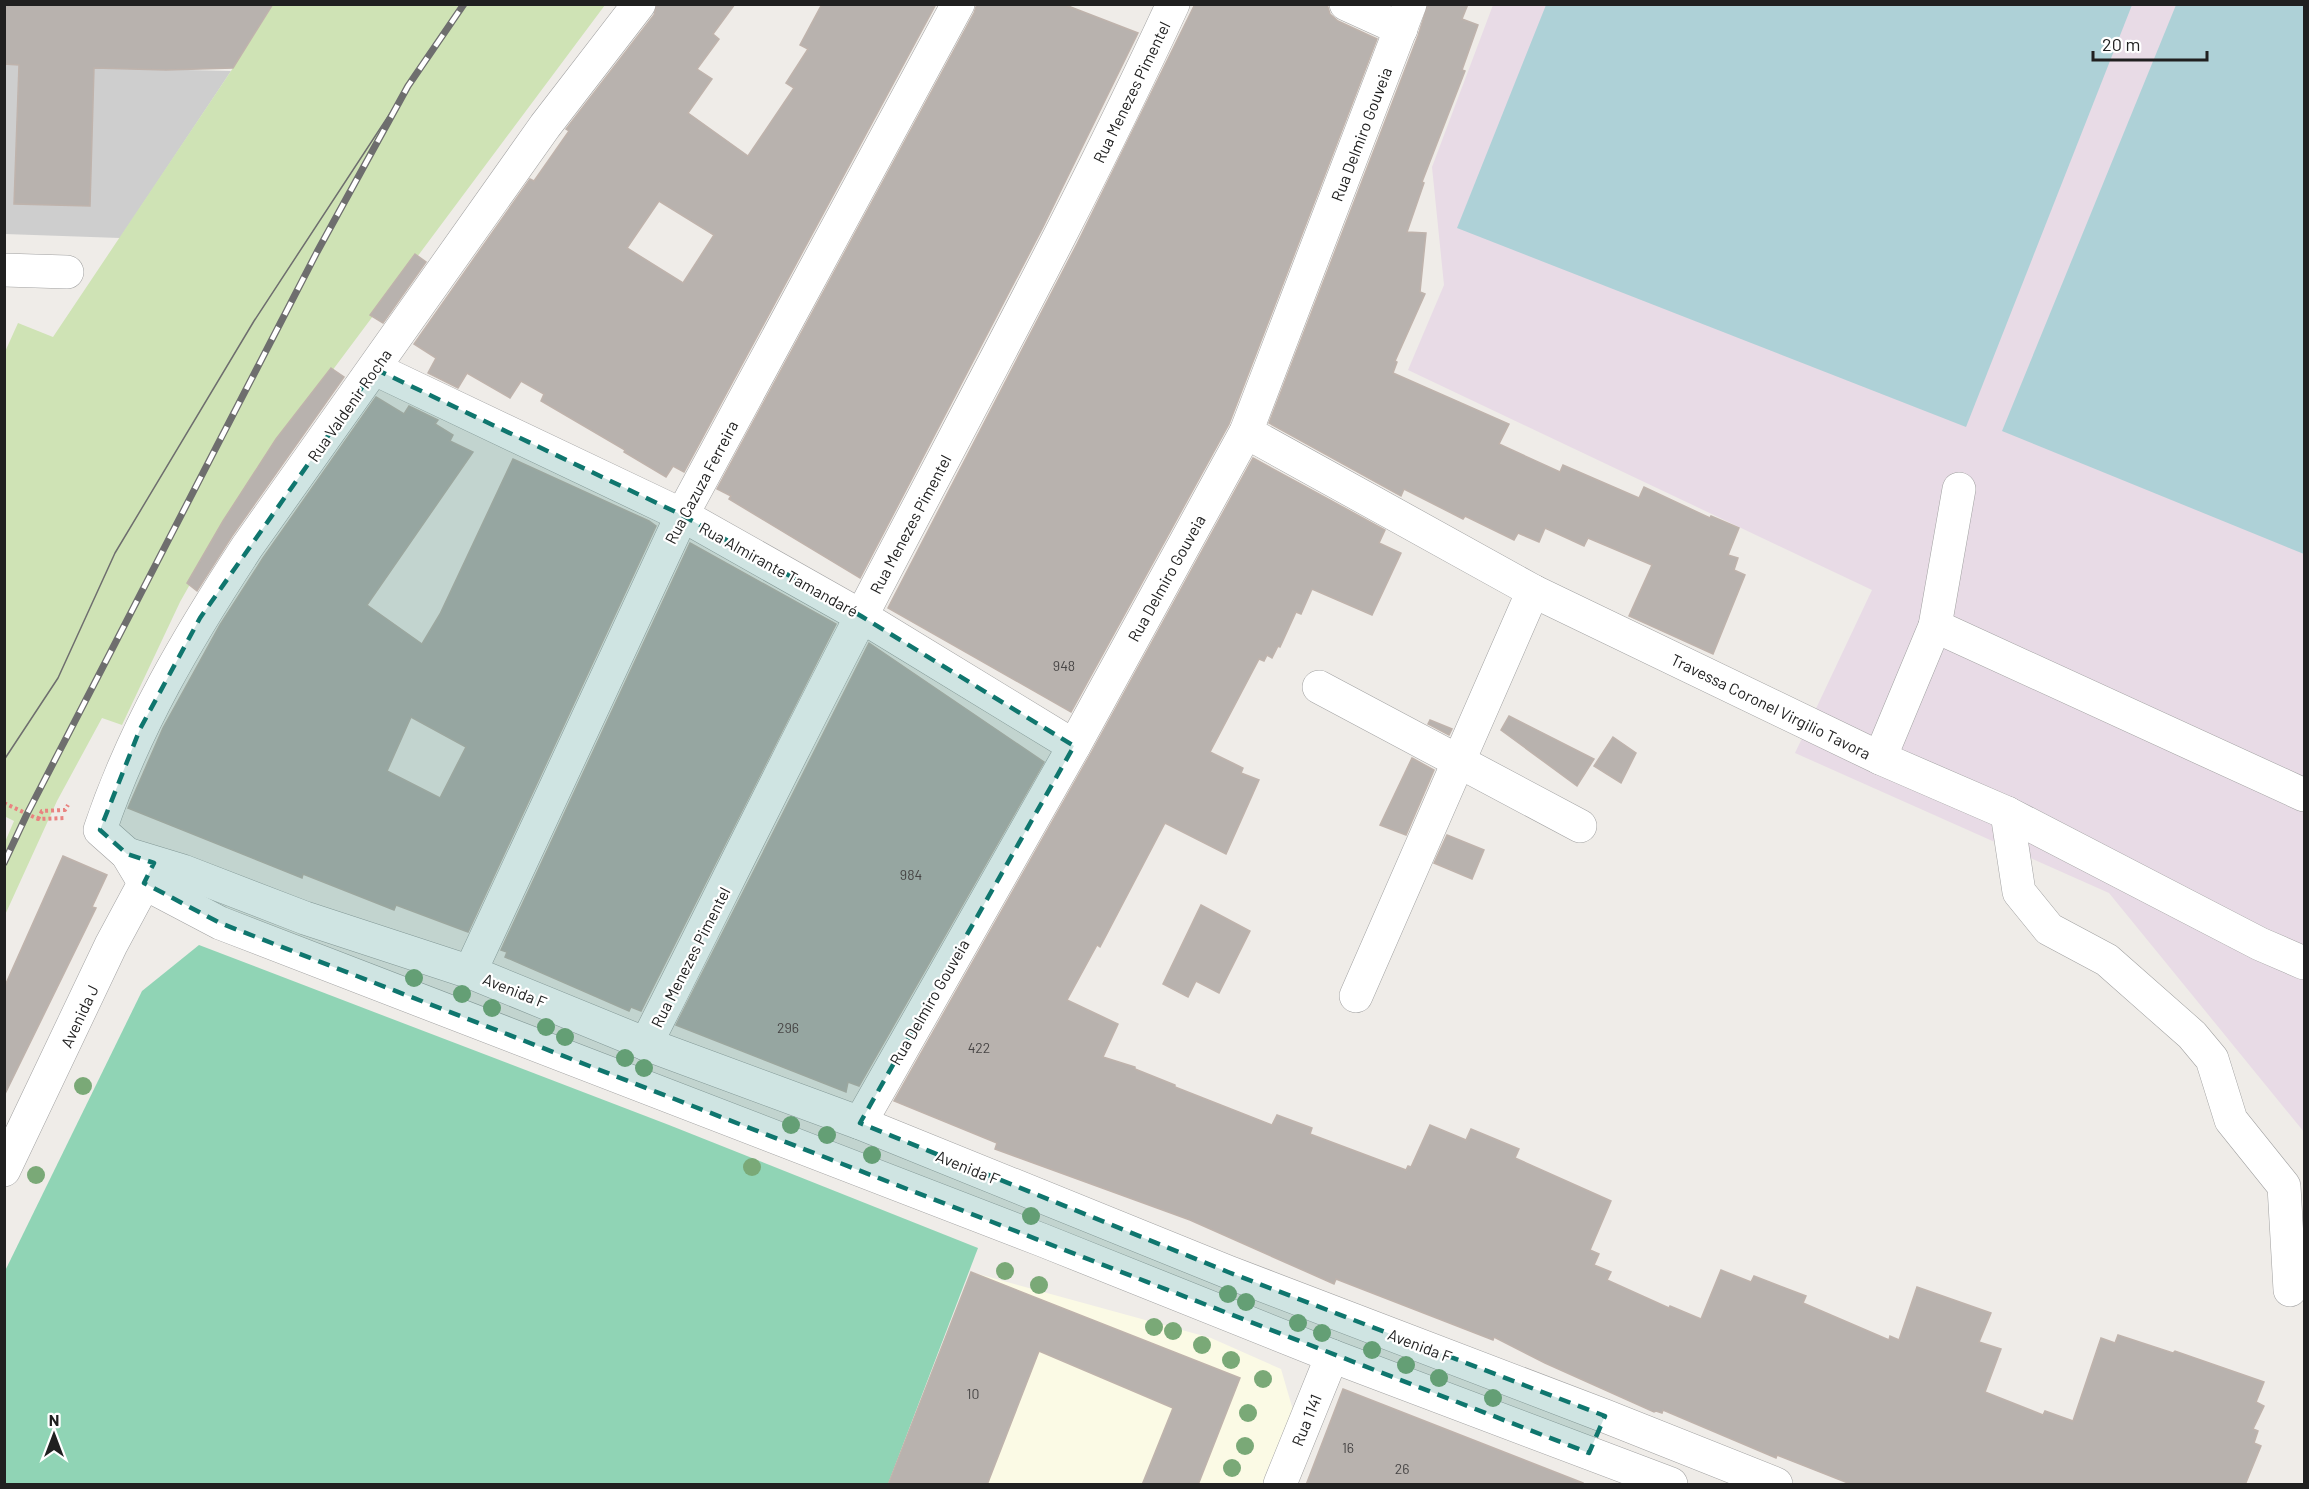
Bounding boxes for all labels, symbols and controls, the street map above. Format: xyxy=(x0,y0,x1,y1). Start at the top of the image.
street label: Rua Menezes Pimentel xyxy=(1089,18,1173,166)
scale bar xyxy=(2093,24,2207,62)
text: 20 m xyxy=(2102,33,2140,55)
street label: Rua Delmiro Gouveia xyxy=(1327,64,1395,204)
street label: Rua Valdenir Rocha xyxy=(303,345,395,465)
street label: Rua Cazuza Ferreira xyxy=(660,417,742,547)
street label: Rua Menezes Pimentel xyxy=(865,451,955,597)
street label: Rua Delmiro Gouveia xyxy=(1123,511,1209,645)
street label: Rua Almirante Tamandaré xyxy=(696,517,862,621)
street label: Travessa Coronel Virgilio Tavora xyxy=(1668,649,1874,763)
house number: 948 xyxy=(1053,657,1075,674)
house number: 984 xyxy=(900,866,922,883)
street label: Rua Menezes Pimentel xyxy=(646,884,734,1030)
street label: Rua Delmiro Gouveia xyxy=(885,936,973,1068)
street label: Avenida F xyxy=(480,969,550,1011)
street label: Avenida J xyxy=(56,982,102,1050)
house number: 296 xyxy=(777,1019,799,1036)
house number: 422 xyxy=(968,1039,990,1056)
street label: Avenida F xyxy=(933,1146,1003,1188)
street label: Avenida F xyxy=(1385,1324,1455,1366)
house number: 10 xyxy=(967,1385,979,1402)
street label: Rua 1141 xyxy=(1287,1391,1325,1449)
north arrow xyxy=(24,1405,84,1465)
text: N xyxy=(49,1410,59,1429)
house number: 16 xyxy=(1342,1439,1354,1456)
house number: 26 xyxy=(1395,1460,1409,1477)

